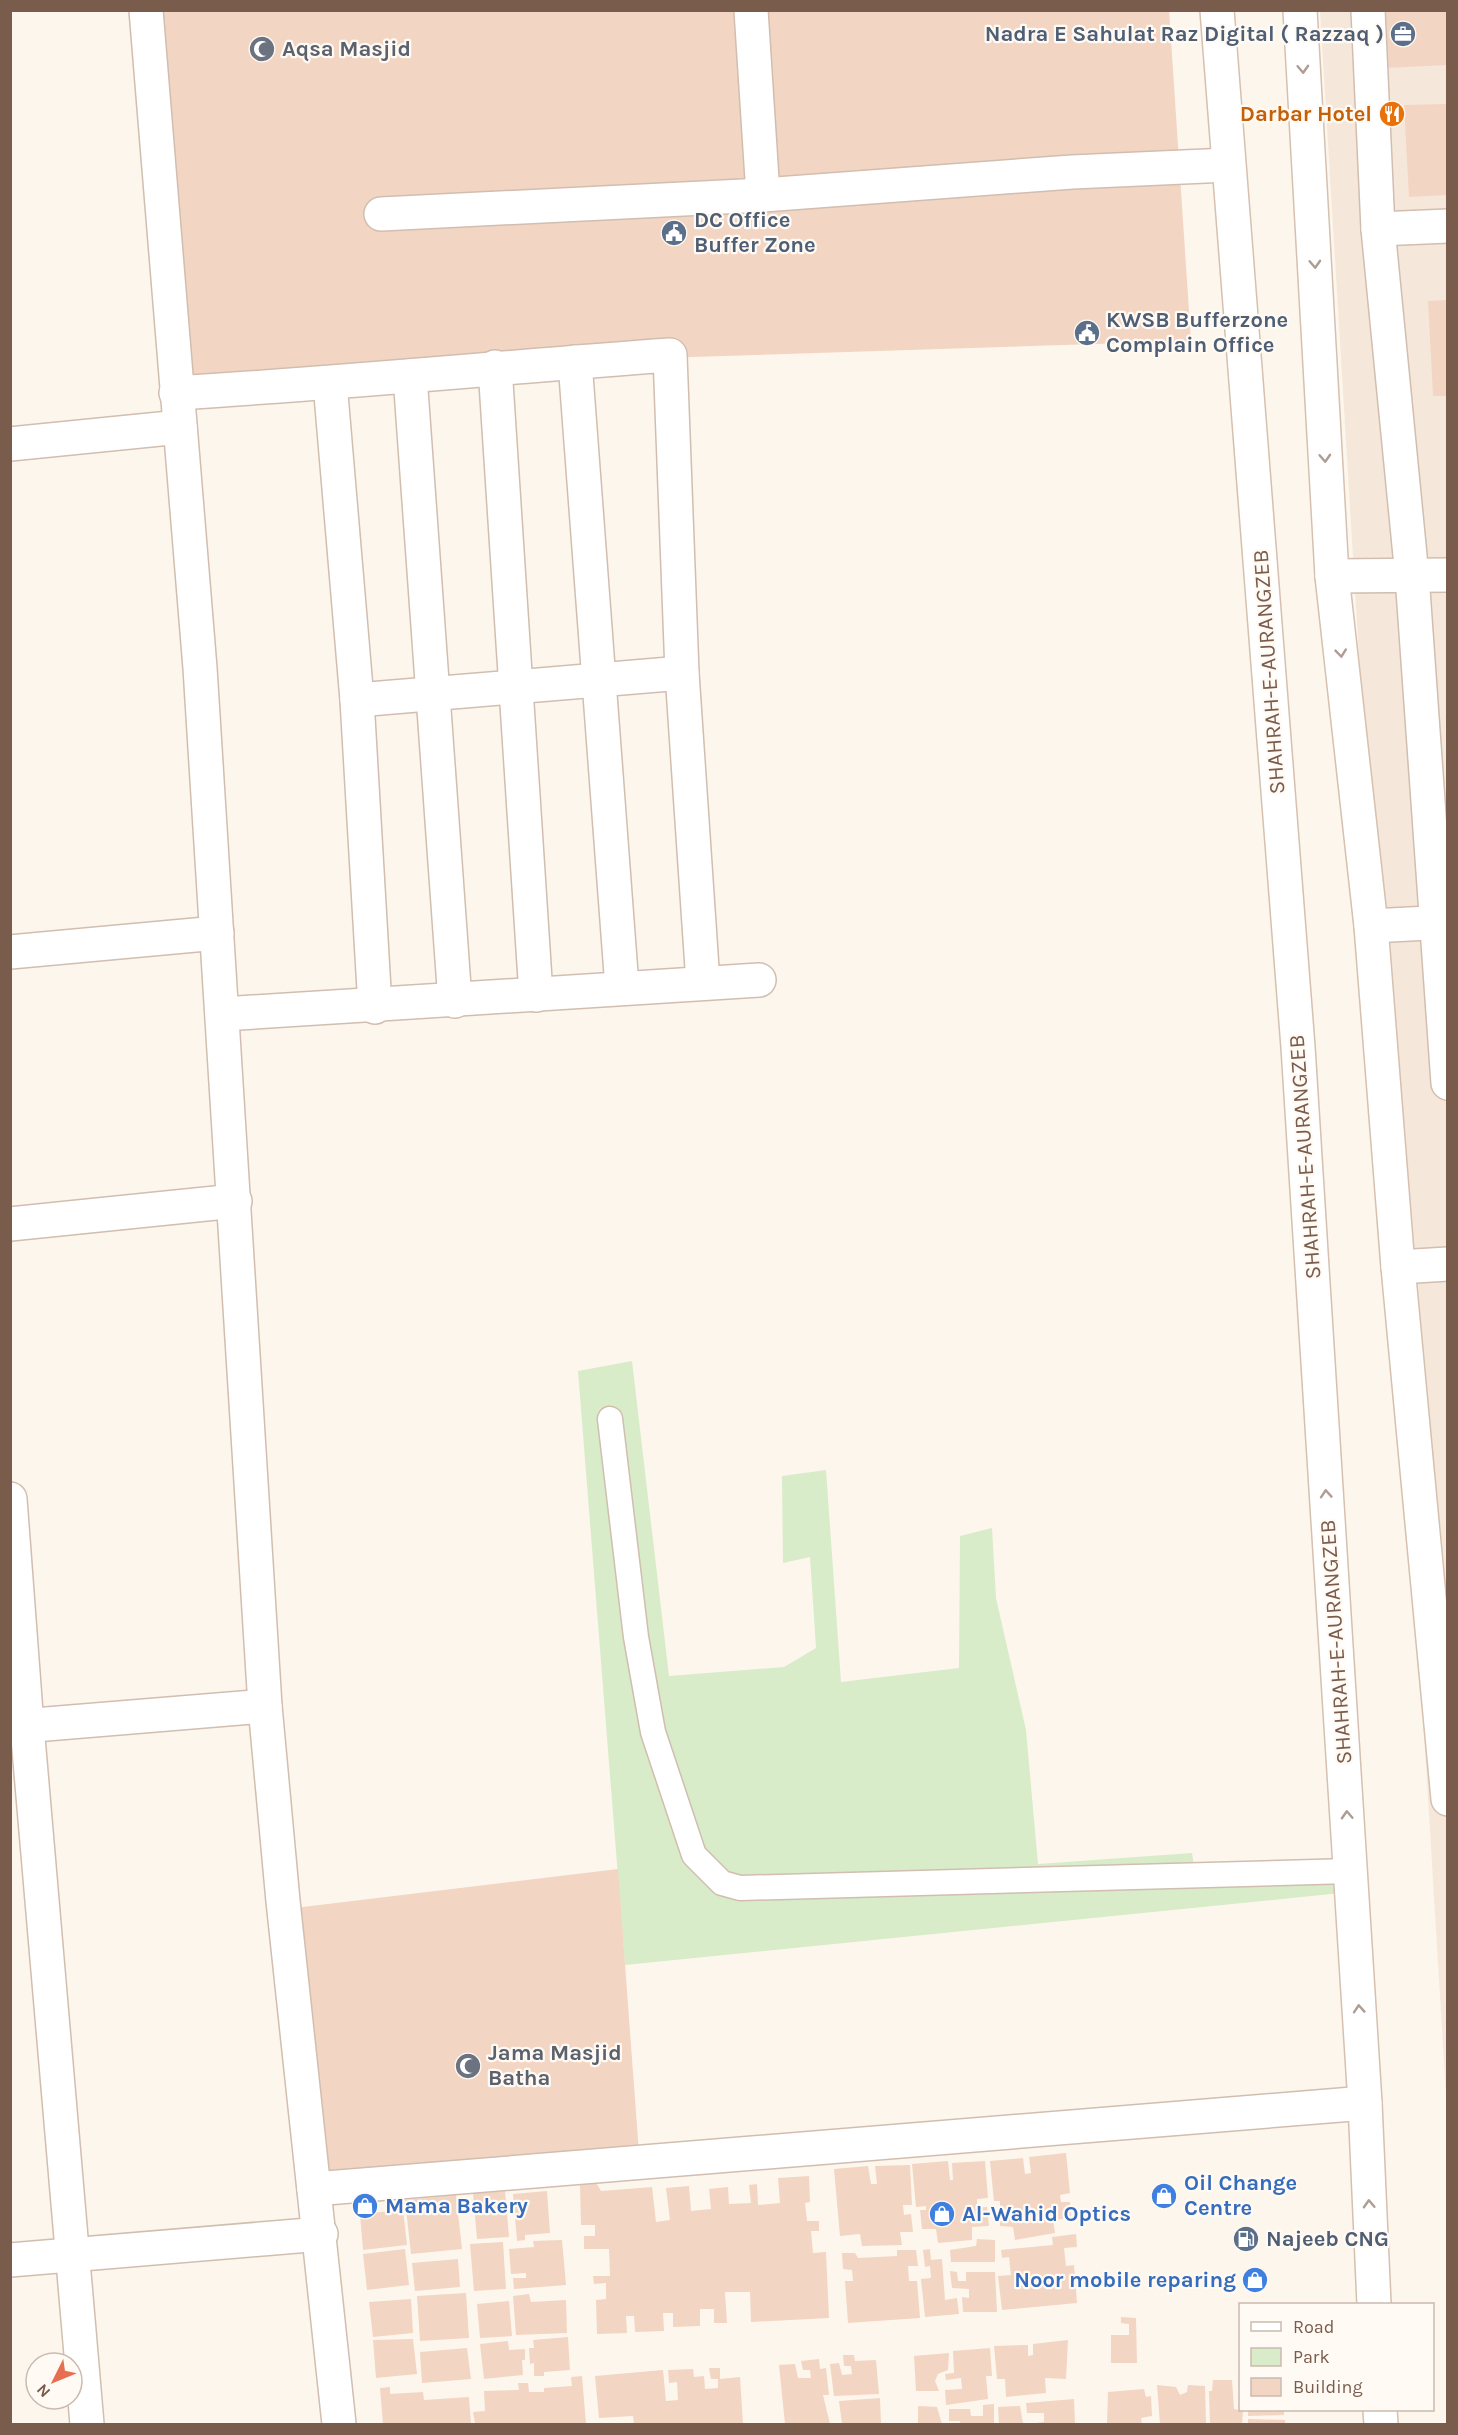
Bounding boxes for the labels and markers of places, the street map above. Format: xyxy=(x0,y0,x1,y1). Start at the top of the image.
office icon: Nadra E Sahulat Raz Digital ( Razzaq ) xyxy=(1388,19,1418,49)
place label: Nadra E Sahulat Raz Digital ( Razzaq ) xyxy=(985,21,1384,47)
mosque icon: Aqsa Masjid xyxy=(247,34,277,64)
place label: Aqsa Masjid xyxy=(282,36,411,62)
restaurant icon: Darbar Hotel xyxy=(1377,99,1407,129)
place label: Darbar Hotel xyxy=(1240,101,1372,127)
place label: DC Office Buffer Zone xyxy=(694,207,816,258)
public building icon: DC Office Buffer Zone xyxy=(659,218,689,248)
place label: KWSB Bufferzone Complain Office xyxy=(1106,307,1288,358)
public building icon: KWSB Bufferzone Complain Office xyxy=(1072,318,1102,348)
place label: Jama Masjid Batha xyxy=(488,2040,622,2091)
mosque icon: Jama Masjid Batha xyxy=(453,2051,483,2081)
place label: Oil Change Centre xyxy=(1184,2170,1297,2221)
shop icon: Oil Change Centre xyxy=(1149,2181,1179,2211)
shop icon: Mama Bakery xyxy=(350,2191,380,2221)
place label: Mama Bakery xyxy=(385,2193,528,2219)
shop icon: Al-Wahid Optics xyxy=(927,2199,957,2229)
place label: Al-Wahid Optics xyxy=(962,2201,1131,2227)
fuel station icon: Najeeb CNG xyxy=(1231,2224,1261,2254)
place label: Najeeb CNG xyxy=(1266,2226,1389,2252)
shop icon: Noor mobile reparing xyxy=(1240,2265,1270,2295)
place label: Noor mobile reparing xyxy=(1014,2267,1236,2293)

